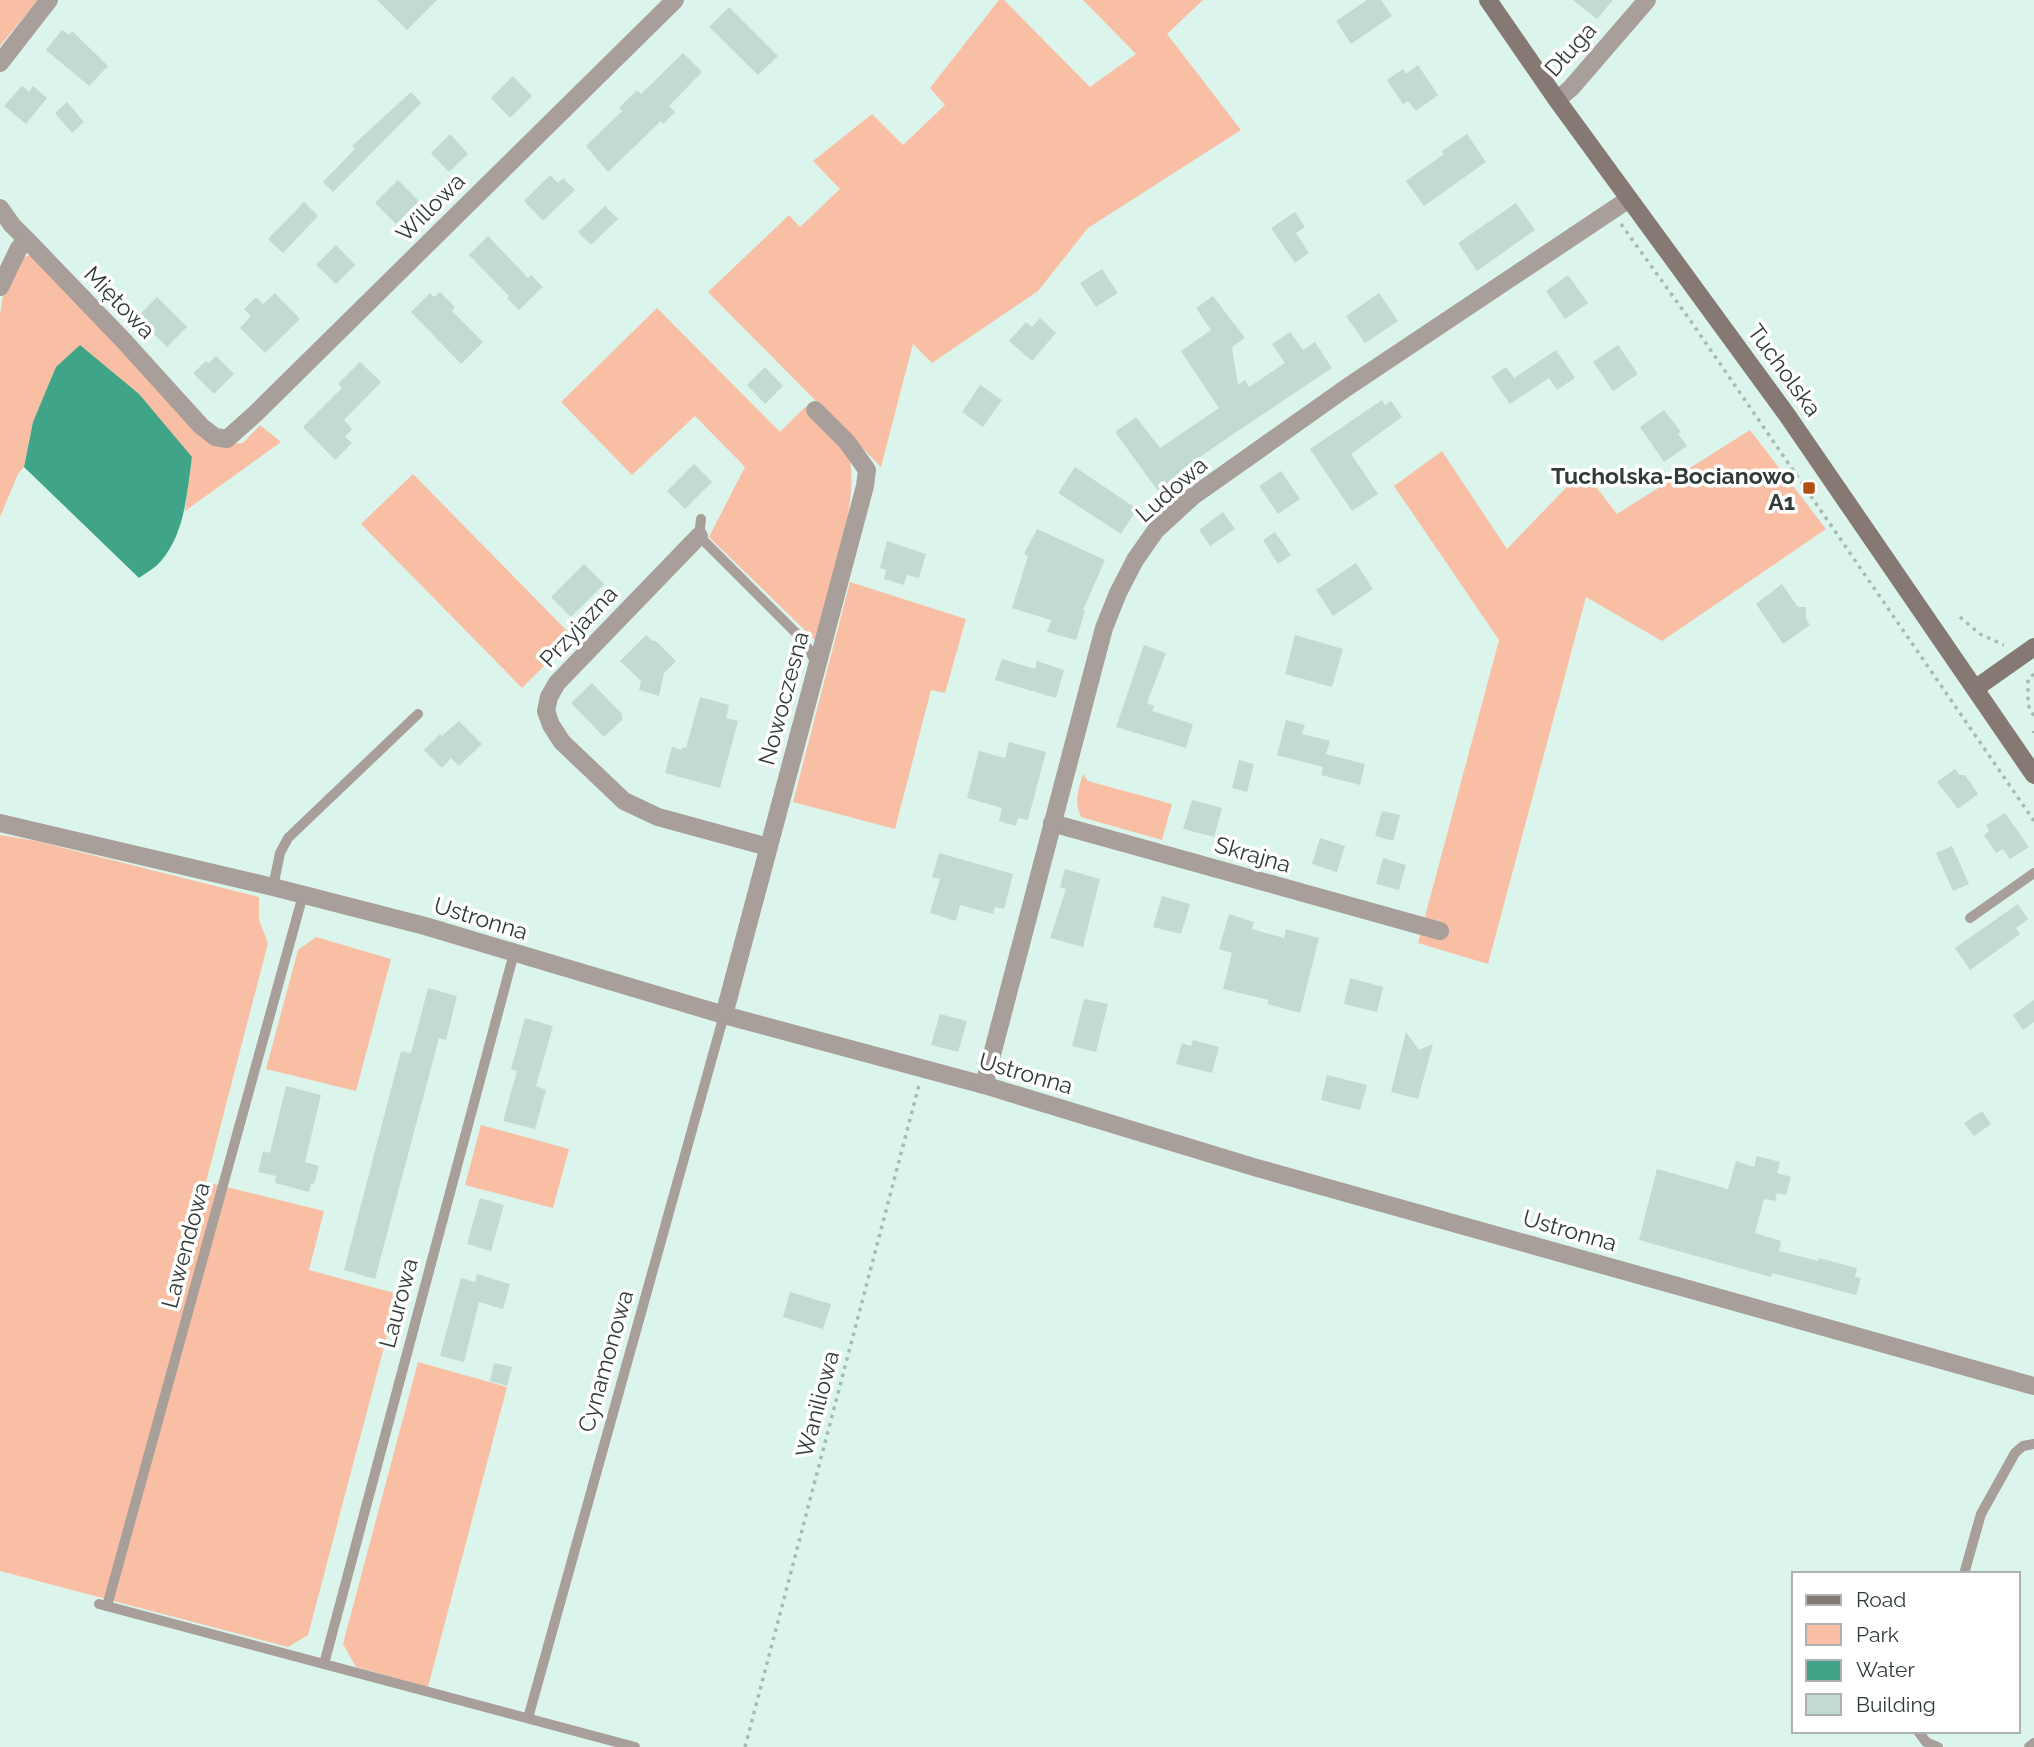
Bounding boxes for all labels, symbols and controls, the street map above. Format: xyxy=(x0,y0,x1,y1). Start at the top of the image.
street label: Długa xyxy=(1539,16,1601,82)
street label: Willowa xyxy=(390,167,470,247)
street label: Miętowa xyxy=(79,260,161,344)
street label: Tucholska xyxy=(1742,319,1828,421)
street label: Ludowa xyxy=(1130,451,1212,527)
place label: Tucholska-Bocianowo A1 xyxy=(1551,462,1795,515)
marker: Tucholska-Bocianowo A1 xyxy=(1801,480,1817,496)
street label: Przyjazna xyxy=(534,580,622,672)
street label: Nowoczesna xyxy=(752,628,814,768)
street label: Skrajna xyxy=(1212,830,1294,878)
street label: Ustronna xyxy=(431,891,531,945)
street label: Ustronna xyxy=(976,1047,1076,1099)
street label: Lawendowa xyxy=(155,1179,215,1311)
street label: Ustronna xyxy=(1520,1204,1620,1256)
street label: Laurowa xyxy=(373,1255,423,1351)
street label: Cynamonowa xyxy=(572,1287,638,1435)
street label: Waniliowa xyxy=(790,1348,844,1460)
legend xyxy=(1792,1572,2020,1733)
text: Road xyxy=(1856,1587,1906,1612)
text: Park xyxy=(1856,1622,1899,1647)
text: Water xyxy=(1856,1657,1915,1682)
text: Building xyxy=(1856,1692,1936,1717)

